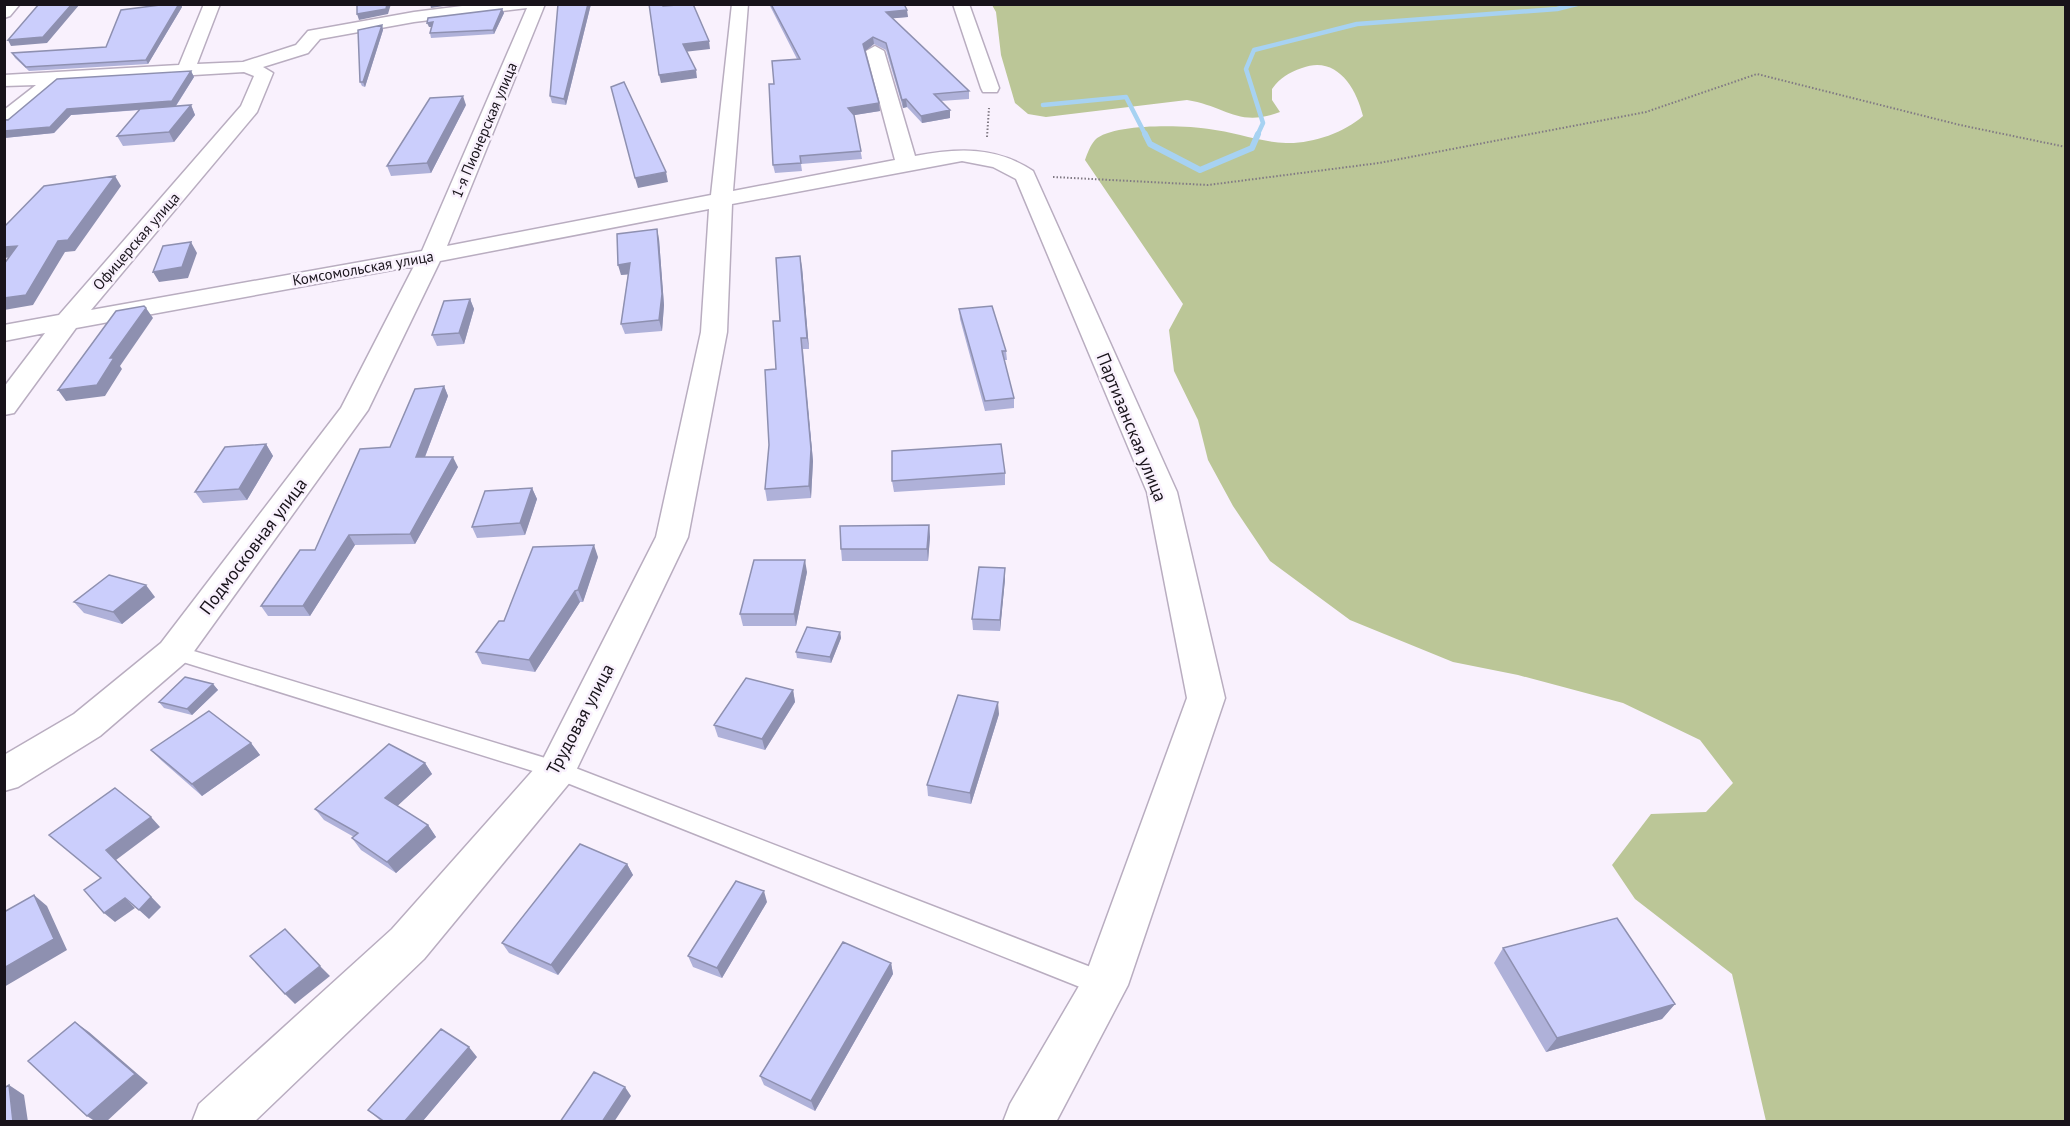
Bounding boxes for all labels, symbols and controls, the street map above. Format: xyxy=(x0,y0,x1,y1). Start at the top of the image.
street label: 1-я Пионерская улица xyxy=(447,59,521,201)
street label: Офицерская улица xyxy=(88,188,184,294)
street label: Комсомольская улица xyxy=(291,246,435,290)
street label: Партизанская улица xyxy=(1092,349,1172,505)
street label: Подмосковная улица xyxy=(194,473,312,619)
street label: Трудовая улица xyxy=(541,660,619,778)

